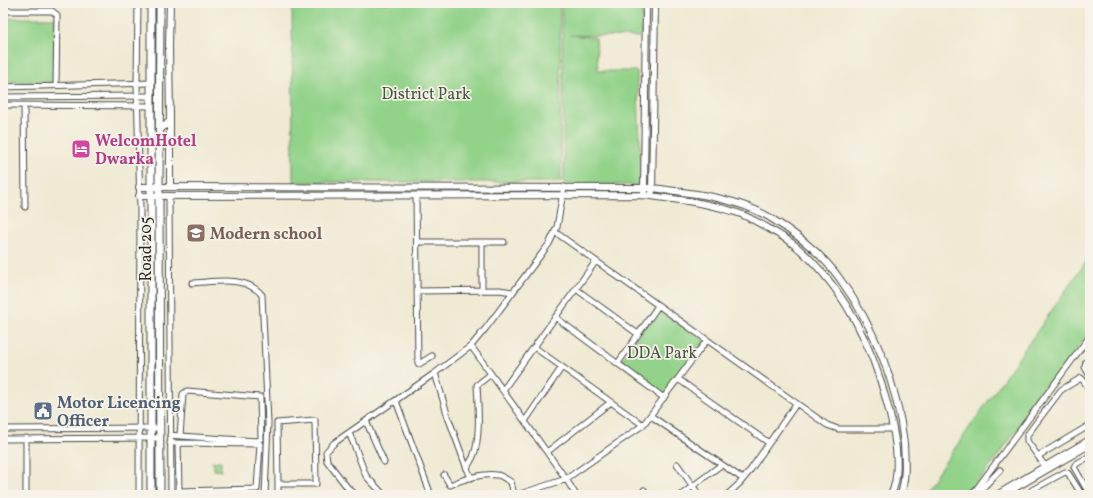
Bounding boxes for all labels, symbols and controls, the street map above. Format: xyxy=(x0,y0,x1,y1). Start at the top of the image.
park label: District Park xyxy=(381,84,471,106)
place label: WelcomHotel Dwarka xyxy=(95,131,197,171)
hotel icon: WelcomHotel Dwarka xyxy=(70,138,92,160)
street label: Road 205 xyxy=(136,217,158,281)
school or university icon: Modern school xyxy=(185,222,207,244)
place label: Modern school xyxy=(210,224,323,246)
park label: DDA Park xyxy=(627,343,697,365)
place label: Motor Licencing Officer xyxy=(57,393,181,433)
public building icon: Motor Licencing Officer xyxy=(32,400,54,422)

